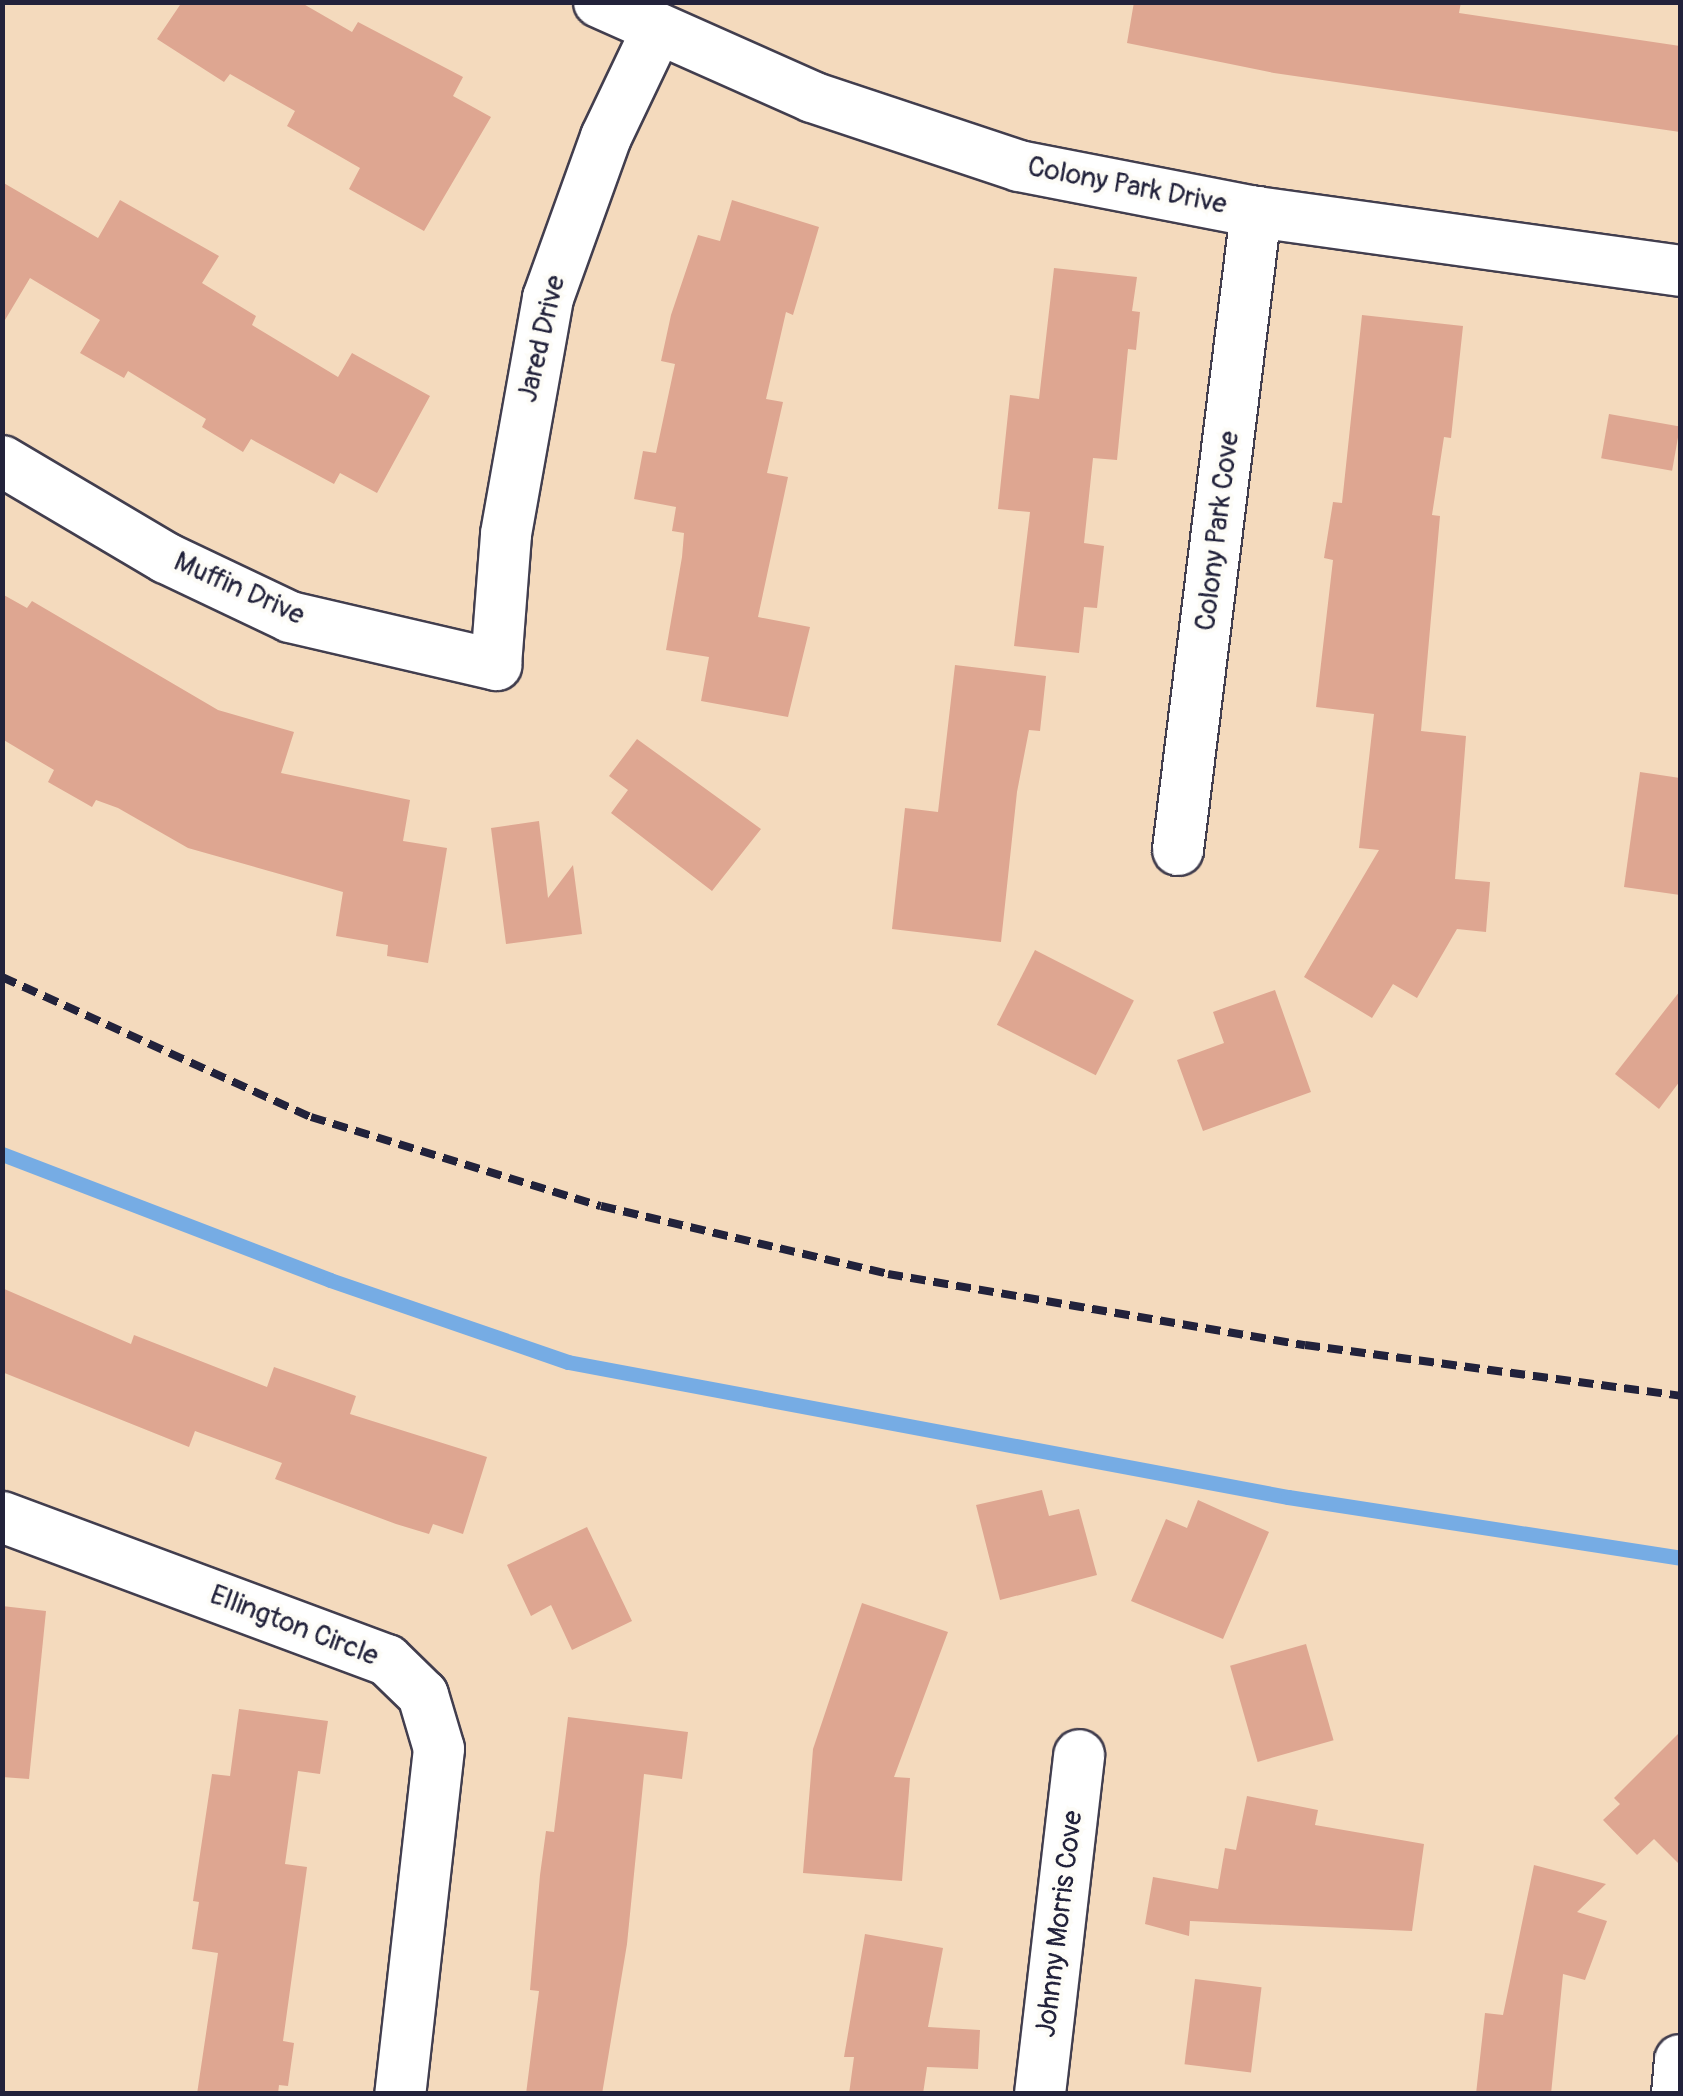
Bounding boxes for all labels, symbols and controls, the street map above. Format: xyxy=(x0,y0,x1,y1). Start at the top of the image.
street label: Colony Park Drive xyxy=(1025,150,1229,222)
street label: Jared Drive xyxy=(511,272,573,406)
street label: Colony Park Cove xyxy=(1189,429,1247,633)
street label: Muffin Drive xyxy=(169,545,309,633)
street label: Ellington Circle xyxy=(205,1579,383,1673)
street label: Johnny Morris Cove xyxy=(1029,1809,1091,2039)

